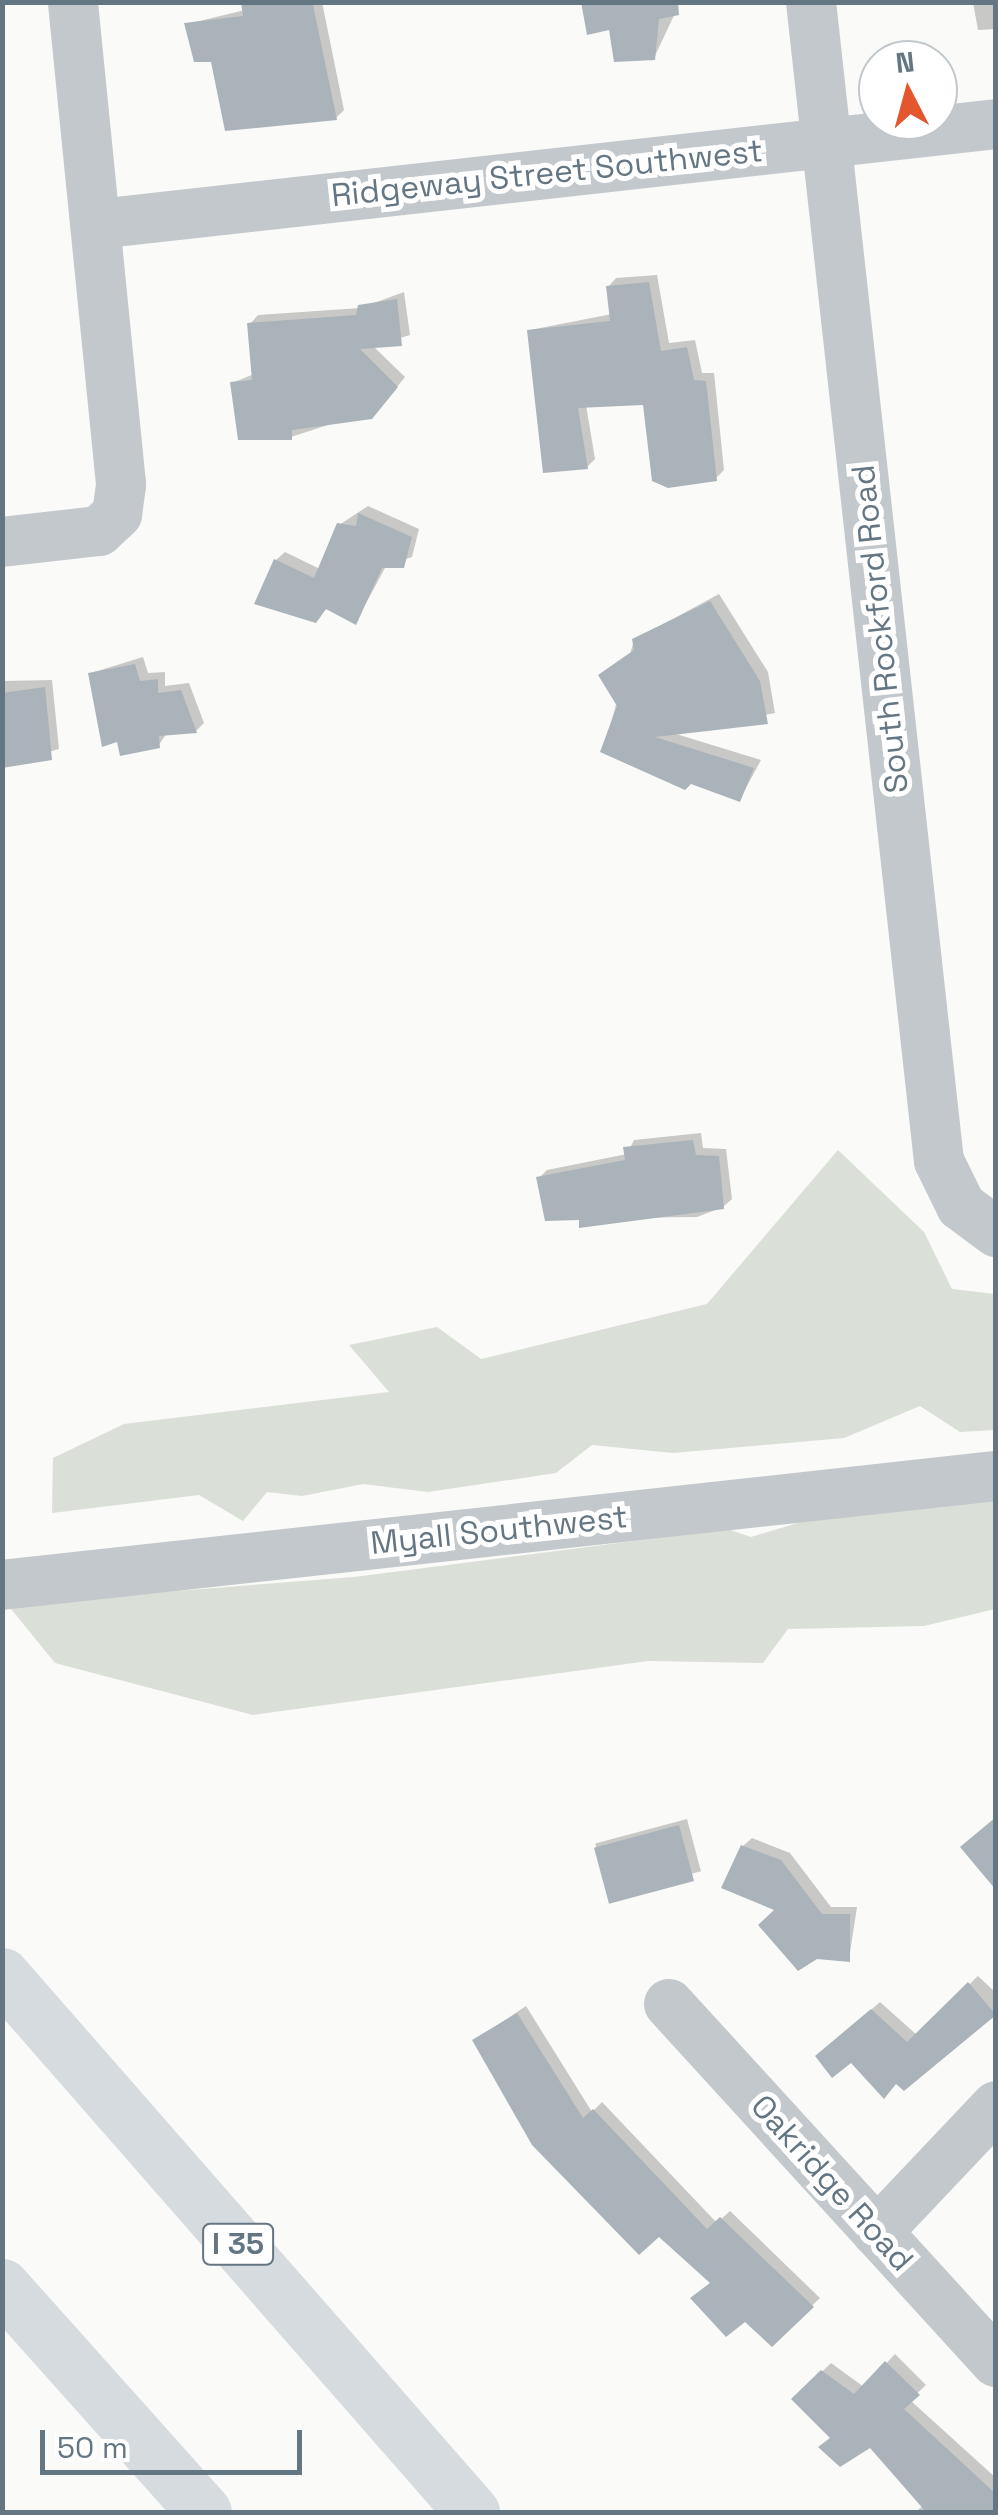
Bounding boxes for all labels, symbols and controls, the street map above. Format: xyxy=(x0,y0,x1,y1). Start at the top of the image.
north arrow xyxy=(858,40,958,140)
text: N xyxy=(894,43,916,81)
street label: Ridgeway Street Southwest xyxy=(329,131,765,215)
street label: South Rockford Road xyxy=(844,463,916,795)
street label: Myall Southwest xyxy=(369,1497,629,1563)
street label: Oakridge Road xyxy=(743,2087,921,2279)
road number: I 35 xyxy=(200,2219,276,2269)
scale bar xyxy=(45,2410,308,2472)
text: 50 m xyxy=(57,2428,128,2467)

